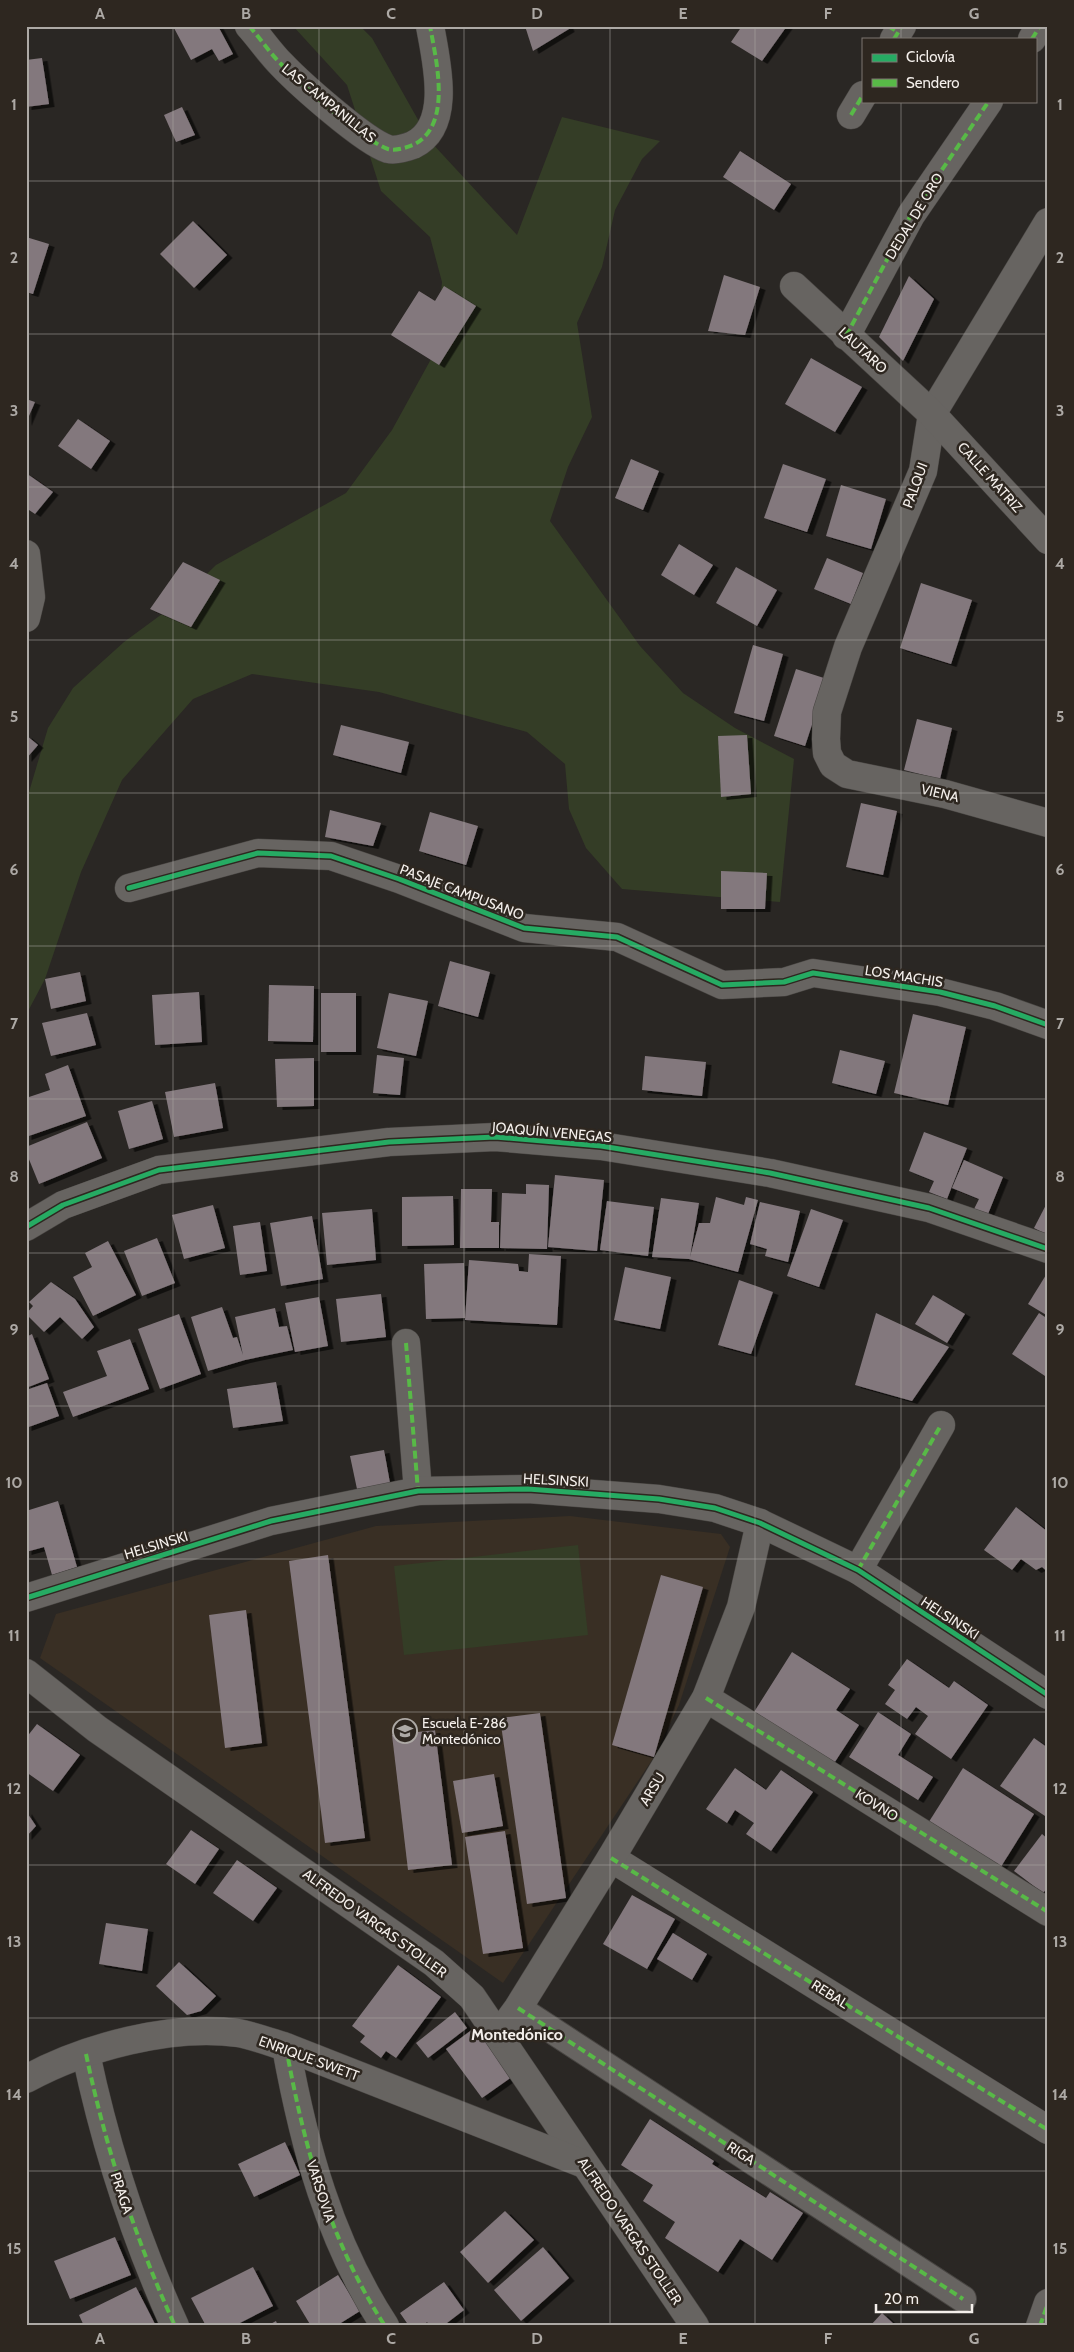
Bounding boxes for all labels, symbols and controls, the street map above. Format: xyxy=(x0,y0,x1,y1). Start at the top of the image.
text: A xyxy=(95,4,105,23)
text: B xyxy=(241,4,251,23)
text: C xyxy=(386,4,396,23)
text: D xyxy=(531,4,543,23)
text: E xyxy=(678,4,688,23)
text: F xyxy=(824,4,833,23)
text: G xyxy=(969,4,979,23)
legend xyxy=(862,38,1036,102)
text: Ciclovía xyxy=(906,48,956,66)
street label: LAS CAMPANILLAS xyxy=(278,60,380,146)
text: Sendero xyxy=(906,74,960,92)
text: 1 xyxy=(11,95,17,114)
text: 1 xyxy=(1057,95,1063,114)
street label: DEDAL DE ORO xyxy=(881,169,947,263)
text: 2 xyxy=(10,248,18,267)
text: 2 xyxy=(1056,248,1064,267)
street label: LAUTARO xyxy=(835,323,891,377)
text: 3 xyxy=(10,401,18,420)
text: 3 xyxy=(1056,401,1064,420)
street label: CALLE MATRIZ xyxy=(954,438,1027,516)
street label: PALQUI xyxy=(898,460,932,510)
text: 4 xyxy=(9,554,19,573)
text: 4 xyxy=(1055,554,1065,573)
text: 5 xyxy=(10,707,18,726)
text: 5 xyxy=(1056,707,1064,726)
street label: VIENA xyxy=(919,780,961,806)
text: 6 xyxy=(10,860,19,879)
street label: PASAJE CAMPUSANO xyxy=(397,860,527,924)
text: 6 xyxy=(1056,860,1065,879)
street label: LOS MACHIS xyxy=(864,961,944,991)
text: 7 xyxy=(10,1014,19,1033)
text: 7 xyxy=(1056,1014,1065,1033)
street label: JOAQUÍN VENEGAS xyxy=(490,1118,613,1146)
text: 8 xyxy=(9,1167,19,1186)
text: 8 xyxy=(1055,1167,1065,1186)
text: 9 xyxy=(10,1320,19,1339)
text: 9 xyxy=(1056,1320,1065,1339)
street label: HELSINSKI xyxy=(523,1469,589,1491)
text: 10 xyxy=(5,1473,23,1492)
text: 10 xyxy=(1051,1473,1069,1492)
street label: HELSINSKI xyxy=(122,1527,190,1563)
street label: HELSINSKI xyxy=(917,1592,983,1644)
text: 11 xyxy=(8,1626,20,1645)
text: 11 xyxy=(1054,1626,1066,1645)
place label: Escuela E-286 Montedónico xyxy=(422,1714,507,1748)
school or university icon: Escuela E-286 Montedónico xyxy=(392,1718,418,1744)
street label: ARSU xyxy=(635,1769,669,1809)
text: 12 xyxy=(7,1779,21,1798)
text: 12 xyxy=(1053,1779,1067,1798)
street label: KOVNO xyxy=(852,1785,902,1825)
street label: ALFREDO VARGAS STOLLER xyxy=(299,1865,451,1982)
text: 13 xyxy=(7,1932,21,1951)
text: 13 xyxy=(1053,1932,1067,1951)
street label: REBAL xyxy=(808,1976,852,2012)
district label: Montedónico xyxy=(471,2025,563,2044)
street label: ENRIQUE SWETT xyxy=(256,2031,362,2085)
text: 14 xyxy=(6,2085,22,2104)
text: 14 xyxy=(1052,2085,1068,2104)
street label: RIGA xyxy=(723,2137,759,2169)
street label: ALFREDO VARGAS STOLLER xyxy=(574,2154,686,2309)
street label: VARSOVIA xyxy=(302,2158,340,2225)
street label: PRAGA xyxy=(107,2170,137,2217)
text: 15 xyxy=(7,2239,21,2258)
text: 15 xyxy=(1053,2239,1067,2258)
scale bar xyxy=(876,2282,973,2314)
text: 20 m xyxy=(884,2290,919,2308)
text: A xyxy=(95,2329,105,2348)
text: B xyxy=(241,2329,251,2348)
text: C xyxy=(386,2329,396,2348)
text: D xyxy=(531,2329,543,2348)
text: E xyxy=(678,2329,688,2348)
text: F xyxy=(824,2329,833,2348)
text: G xyxy=(969,2329,979,2348)

